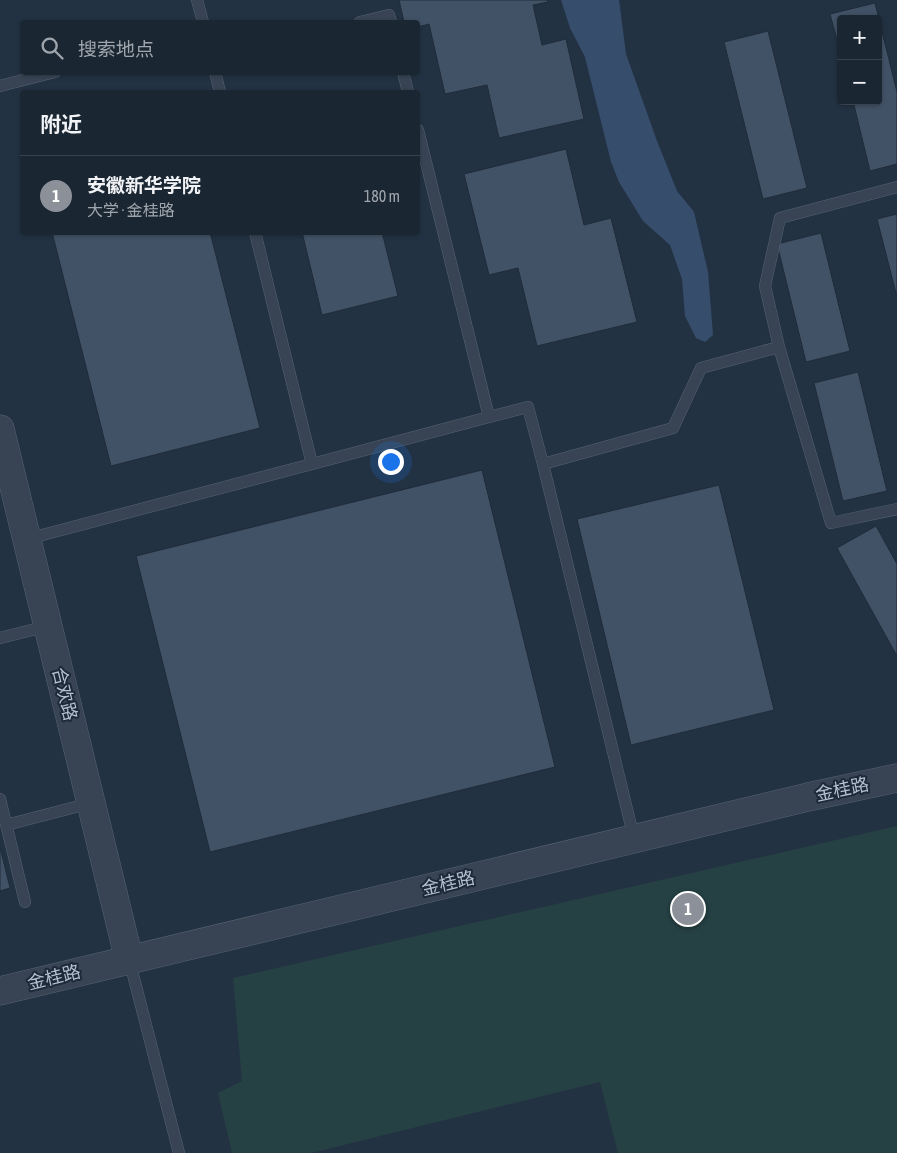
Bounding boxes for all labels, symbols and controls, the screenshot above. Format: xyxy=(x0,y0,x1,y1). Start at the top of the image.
map controls xyxy=(837,15,882,105)
button: + xyxy=(837,15,882,60)
search box xyxy=(20,20,420,75)
icon: search xyxy=(38,34,66,62)
text: 搜索地点 xyxy=(78,38,154,60)
button: − xyxy=(837,60,882,105)
text: 附近 xyxy=(40,112,82,136)
text: 安徽新华学院 xyxy=(87,174,201,196)
text: 1 xyxy=(52,187,60,205)
text: 180 m xyxy=(364,187,400,205)
text: 大学 · 金桂路 xyxy=(87,201,175,219)
your location xyxy=(378,449,404,475)
street label: 合欢路 xyxy=(48,665,82,723)
street label: 金桂路 xyxy=(813,773,871,805)
street label: 金桂路 xyxy=(419,867,477,899)
pin: 1 xyxy=(672,890,704,928)
street label: 金桂路 xyxy=(25,960,83,994)

